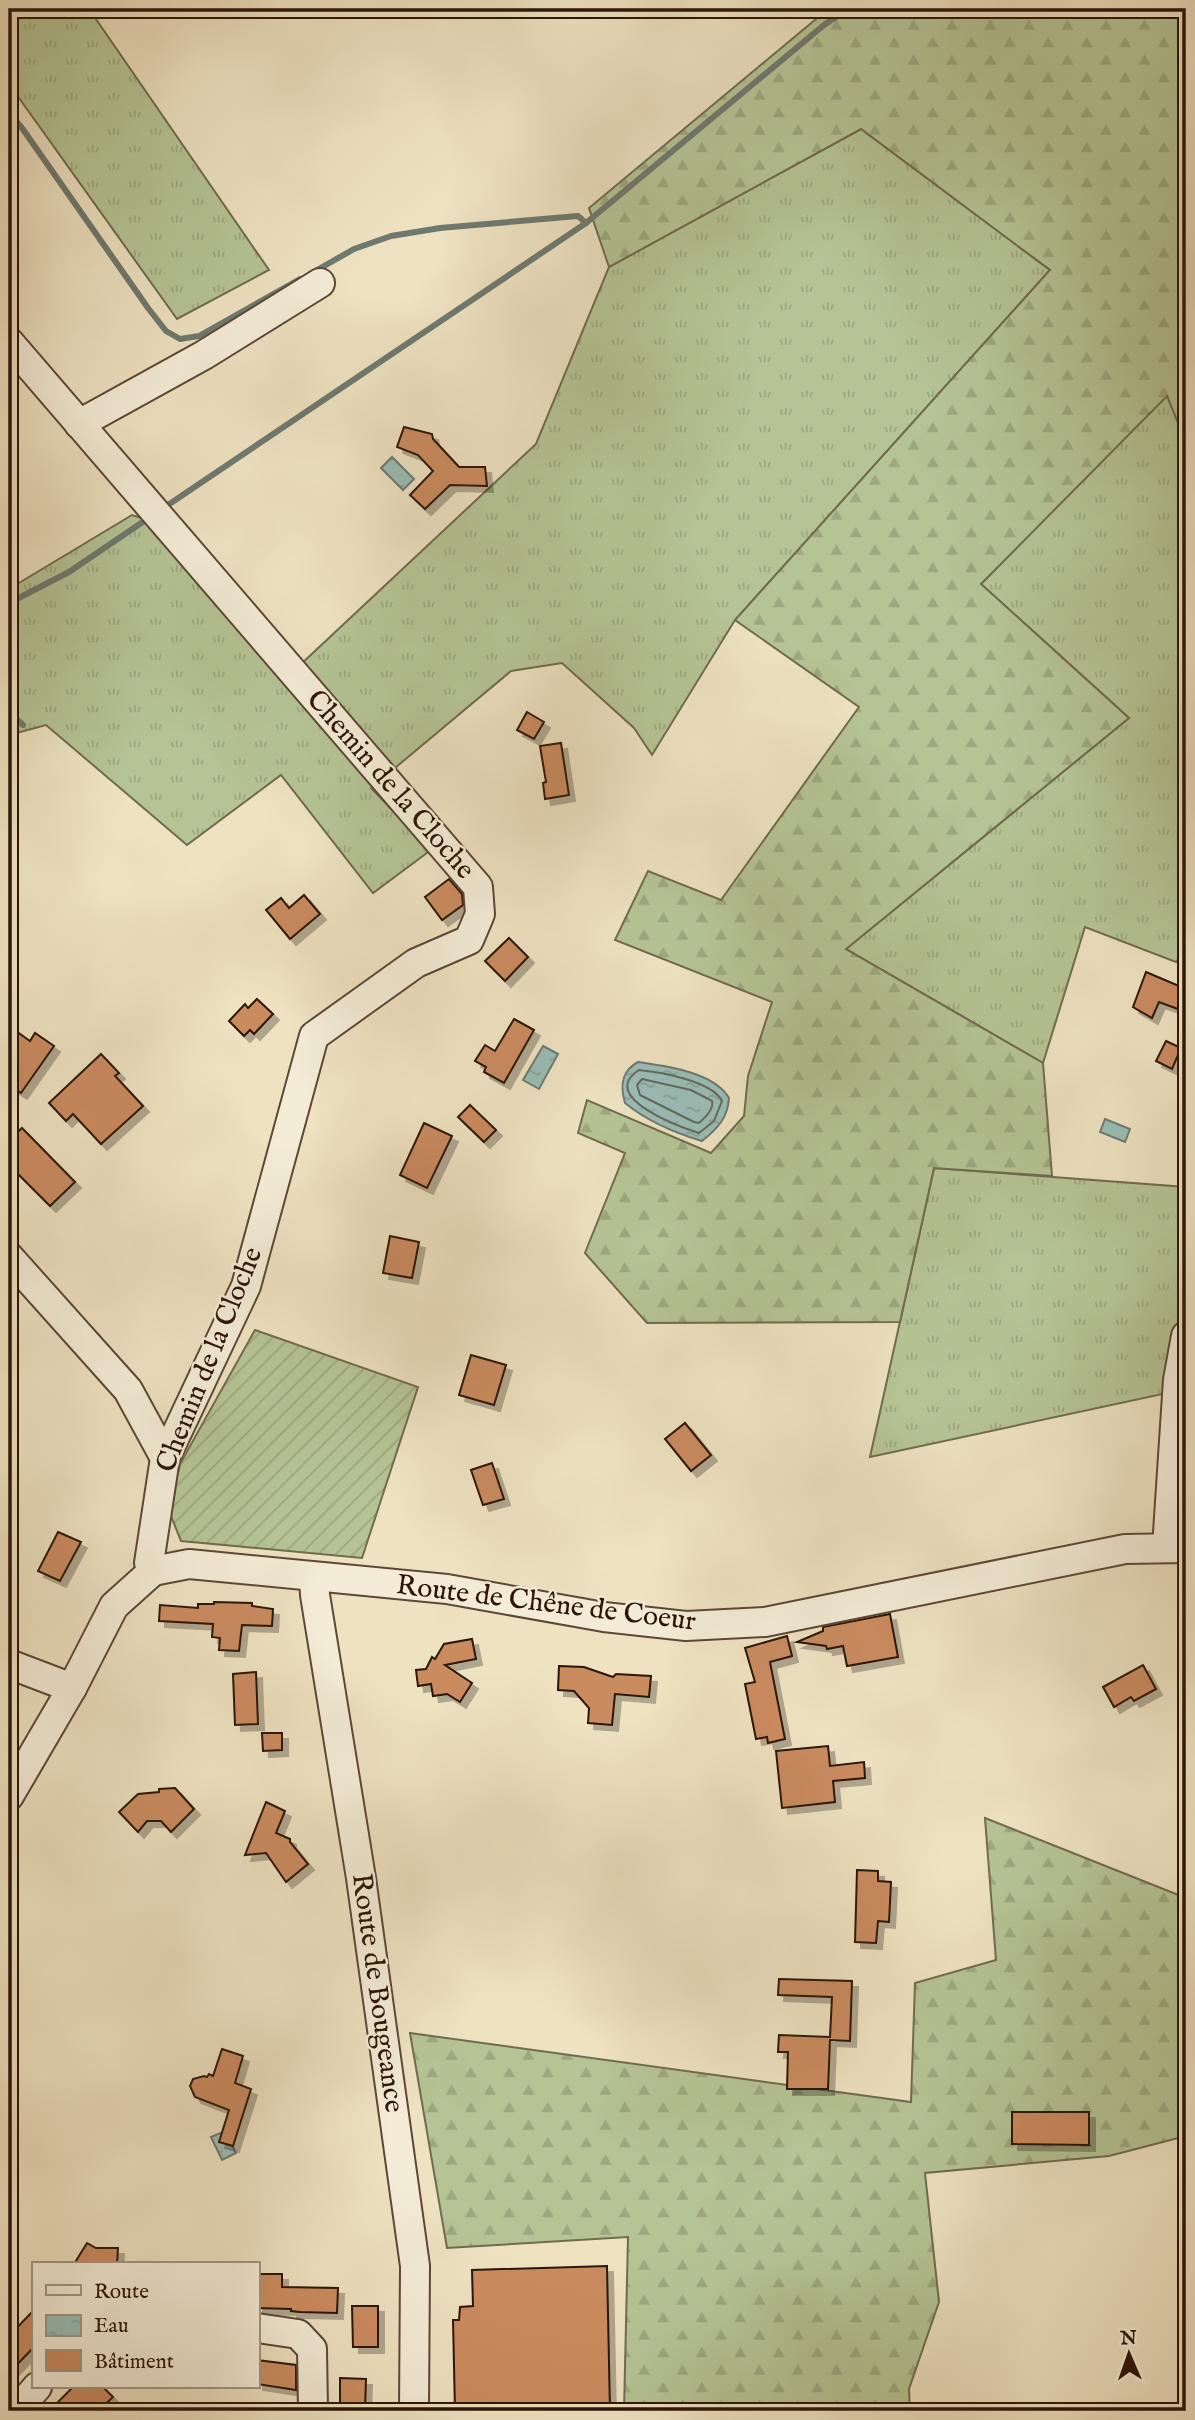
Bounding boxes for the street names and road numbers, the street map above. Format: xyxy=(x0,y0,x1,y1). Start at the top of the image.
street label: Chemin de la Cloche xyxy=(298,683,482,887)
street label: Chemin de la Cloche xyxy=(149,1242,271,1478)
street label: Route de Chêne de Coeur xyxy=(394,1568,698,1640)
street label: Route de Bougeance xyxy=(343,1871,411,2115)

